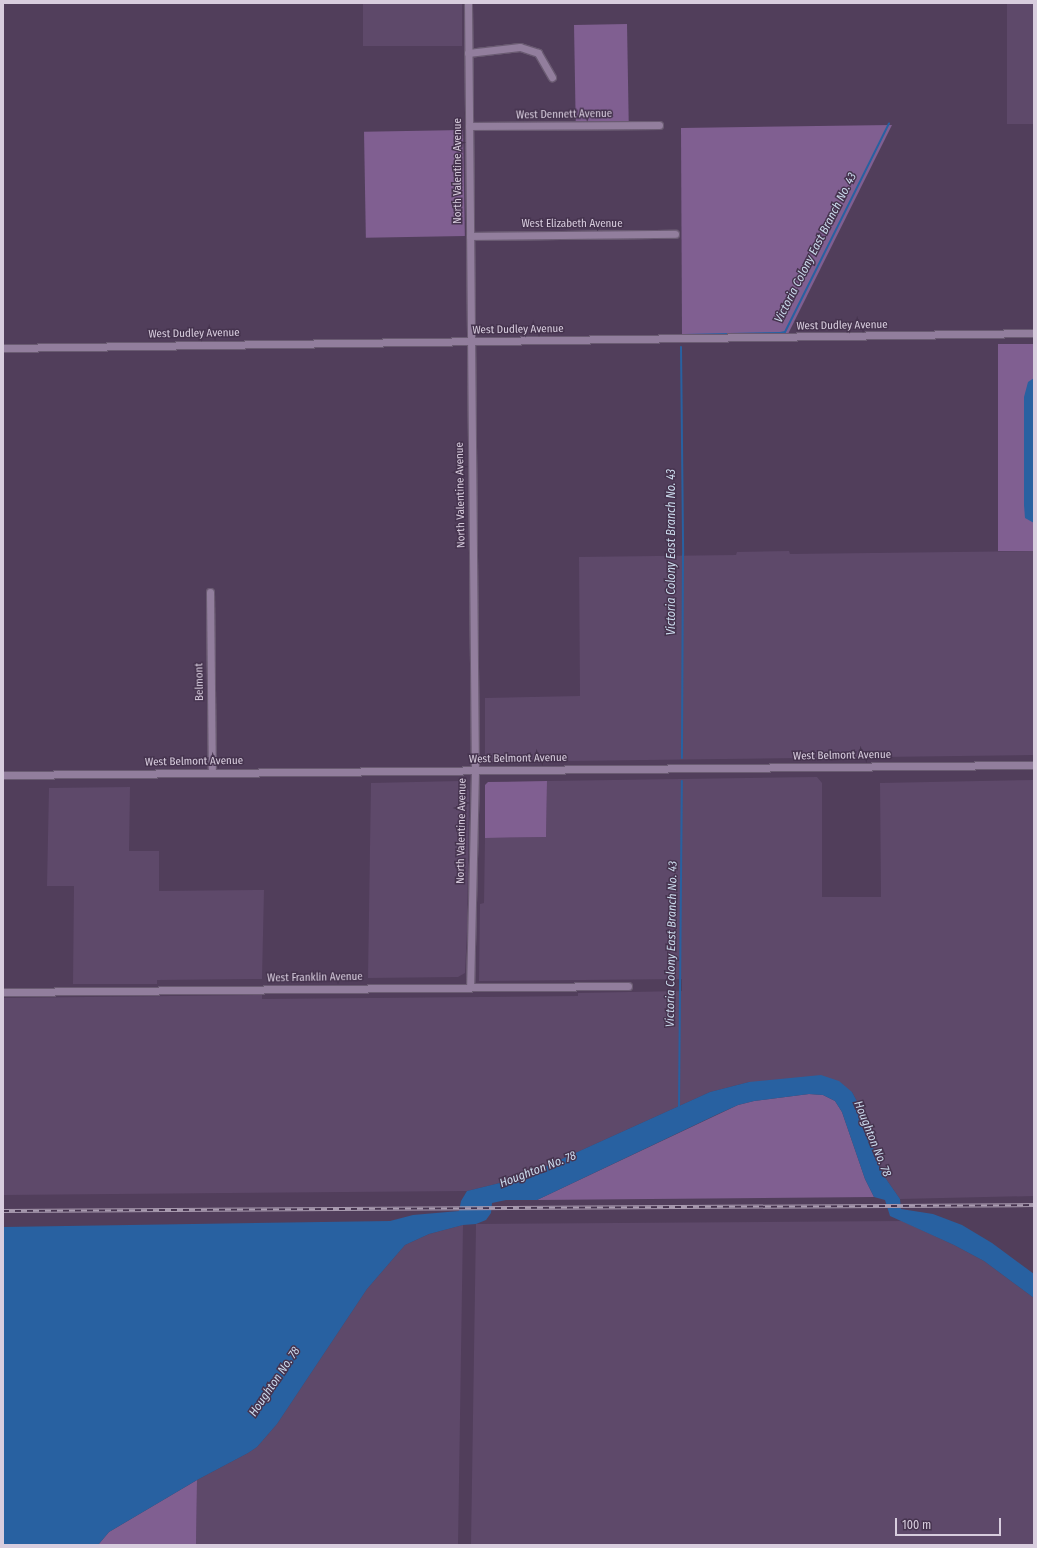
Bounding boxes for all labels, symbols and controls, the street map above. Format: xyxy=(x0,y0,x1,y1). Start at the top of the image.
street label: West Dennett Avenue xyxy=(516,108,612,122)
street label: North Valentine Avenue xyxy=(451,118,465,224)
water label: Victoria Colony East Branch No. 43 xyxy=(772,171,860,325)
street label: West Elizabeth Avenue xyxy=(521,217,623,231)
street label: West Dudley Avenue xyxy=(796,319,888,333)
street label: West Dudley Avenue xyxy=(472,323,564,337)
street label: West Dudley Avenue xyxy=(148,327,240,341)
street label: North Valentine Avenue xyxy=(453,442,469,548)
water label: Victoria Colony East Branch No. 43 xyxy=(665,469,679,635)
street label: Belmont xyxy=(193,663,207,701)
street label: West Belmont Avenue xyxy=(793,749,891,763)
street label: West Belmont Avenue xyxy=(469,752,567,766)
street label: West Belmont Avenue xyxy=(145,755,243,769)
street label: North Valentine Avenue xyxy=(454,778,470,884)
water label: Victoria Colony East Branch No. 43 xyxy=(663,861,681,1027)
street label: West Franklin Avenue xyxy=(267,971,363,985)
water label: Houghton No. 78 xyxy=(850,1099,894,1179)
water label: Houghton No. 78 xyxy=(498,1149,578,1191)
water label: Houghton No. 78 xyxy=(246,1345,304,1419)
scale bar xyxy=(897,1510,1003,1536)
text: 100 m xyxy=(902,1518,931,1532)

